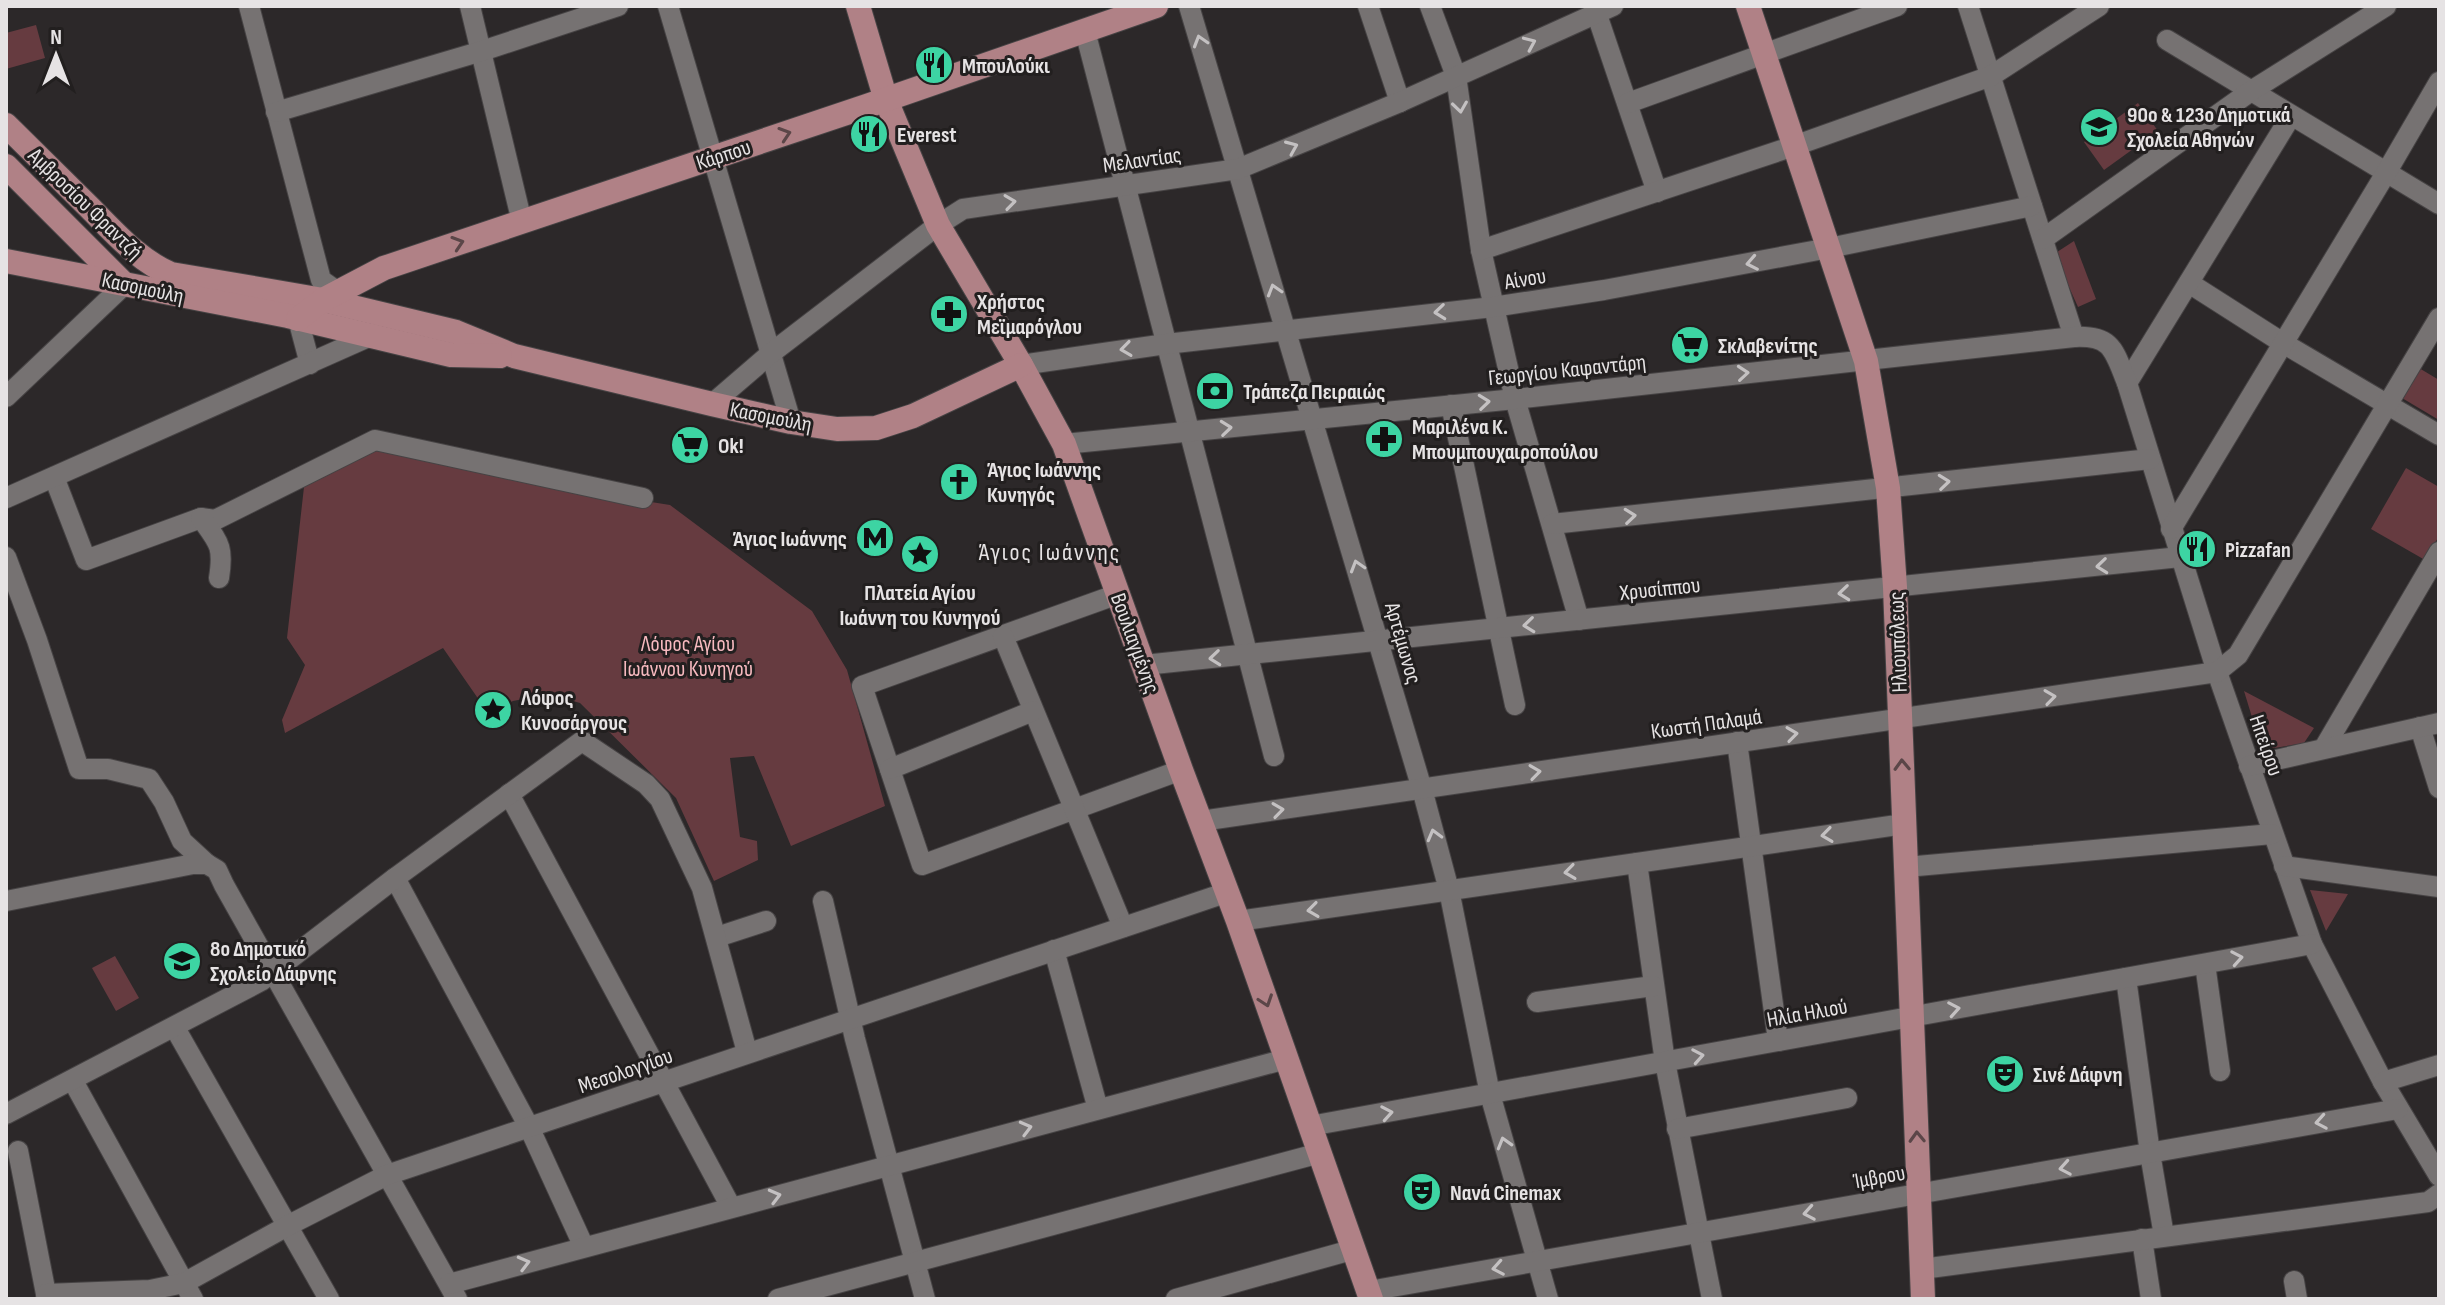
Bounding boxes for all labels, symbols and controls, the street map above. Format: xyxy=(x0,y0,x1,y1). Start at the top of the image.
north arrow xyxy=(16,16,96,96)
text: N xyxy=(50,24,62,51)
one-way arrow xyxy=(1193,35,1209,48)
one-way arrow xyxy=(1522,37,1536,53)
restaurant icon: Μπουλούκι xyxy=(913,44,955,86)
place label: Μπουλούκι xyxy=(962,53,1050,80)
one-way arrow xyxy=(1451,100,1468,114)
place label: 90ο & 123ο Δημοτικά Σχολεία Αθηνών xyxy=(2127,102,2291,154)
school or university icon: 90ο & 123ο Δημοτικά Σχολεία Αθηνών xyxy=(2078,106,2120,148)
restaurant icon: Everest xyxy=(848,113,890,155)
place label: Everest xyxy=(897,122,957,149)
one-way arrow xyxy=(777,127,791,143)
street label: Κάρπου xyxy=(693,134,754,177)
one-way arrow xyxy=(1284,140,1298,157)
street label: Αμβροσίου Φραντζή xyxy=(21,142,148,265)
street label: Μελαντίας xyxy=(1101,142,1183,179)
one-way arrow xyxy=(1004,194,1017,211)
one-way arrow xyxy=(451,236,465,252)
one-way arrow xyxy=(1745,253,1759,270)
street label: Αίνου xyxy=(1502,263,1548,296)
street label: Κασομούλη xyxy=(99,267,186,310)
one-way arrow xyxy=(1267,284,1283,298)
place label: Χρήστος Μεϊμαρόγλου xyxy=(976,289,1082,341)
pharmacy icon: Χρήστος Μεϊμαρόγλου xyxy=(928,293,970,335)
one-way arrow xyxy=(1433,304,1446,321)
supermarket icon: Σκλαβενίτης xyxy=(1669,324,1711,366)
place label: Σκλαβενίτης xyxy=(1718,333,1818,360)
one-way arrow xyxy=(1119,340,1133,357)
street label: Γεωργίου Καφαντάρη xyxy=(1487,349,1647,392)
one-way arrow xyxy=(1737,365,1750,382)
bank icon: Τράπεζα Πειραιώς xyxy=(1194,370,1236,412)
place label: Τράπεζα Πειραιώς xyxy=(1243,379,1385,406)
one-way arrow xyxy=(1478,394,1491,411)
street label: Κασομούλη xyxy=(727,396,814,439)
place label: Μαριλένα Κ. Μπουμπουχαιροπούλου xyxy=(1412,414,1598,466)
pharmacy icon: Μαριλένα Κ. Μπουμπουχαιροπούλου xyxy=(1363,418,1405,460)
one-way arrow xyxy=(1219,419,1232,436)
supermarket icon: Ok! xyxy=(669,424,711,466)
place label: Ok! xyxy=(718,433,744,460)
place label: Άγιος Ιωάννης Κυνηγός xyxy=(987,457,1101,509)
church icon: Άγιος Ιωάννης Κυνηγός xyxy=(938,461,980,503)
one-way arrow xyxy=(1938,474,1951,491)
one-way arrow xyxy=(1624,507,1637,524)
metro station icon: Άγιος Ιωάννης xyxy=(854,517,896,559)
place label: Άγιος Ιωάννης xyxy=(733,526,847,553)
restaurant icon: Pizzafan xyxy=(2176,528,2218,570)
place icon: Πλατεία Αγίου Ιωάννη του Κυνηγού xyxy=(899,533,941,575)
place label: Pizzafan xyxy=(2225,537,2291,564)
district label: Άγιος Ιωάννης xyxy=(979,538,1121,567)
one-way arrow xyxy=(2095,557,2108,574)
one-way arrow xyxy=(1350,560,1366,574)
street label: Χρυσίππου xyxy=(1618,572,1702,607)
place label: Πλατεία Αγίου Ιωάννη του Κυνηγού xyxy=(839,580,1001,632)
one-way arrow xyxy=(1837,584,1850,601)
street label: Βουλιαγμένης xyxy=(1104,590,1165,697)
street label: Ηλιουπόλεως xyxy=(1883,591,1914,693)
street label: Αρτέμωνος xyxy=(1378,599,1427,687)
one-way arrow xyxy=(1523,617,1536,634)
park label: Λόφος Αγίου Ιωάννου Κυνηγού xyxy=(623,631,753,683)
one-way arrow xyxy=(1208,649,1221,666)
place label: Λόφος Κυνοσάργους xyxy=(520,685,627,737)
place icon: Λόφος Κυνοσάργους xyxy=(472,689,514,731)
one-way arrow xyxy=(2043,689,2056,706)
street label: Κωστή Παλαμά xyxy=(1649,703,1764,746)
street label: Ηπείρου xyxy=(2243,711,2289,780)
one-way arrow xyxy=(1786,726,1799,743)
one-way arrow xyxy=(1894,758,1911,771)
one-way arrow xyxy=(1528,764,1542,781)
one-way arrow xyxy=(1271,802,1285,819)
one-way arrow xyxy=(1820,826,1834,843)
one-way arrow xyxy=(1427,829,1444,843)
one-way arrow xyxy=(1563,863,1577,880)
one-way arrow xyxy=(1306,901,1320,918)
place label: 8ο Δημοτικό Σχολείο Δάφνης xyxy=(210,936,337,988)
school or university icon: 8ο Δημοτικό Σχολείο Δάφνης xyxy=(161,940,203,982)
one-way arrow xyxy=(2230,950,2244,967)
one-way arrow xyxy=(1256,993,1272,1007)
street label: Ηλία Ηλιού xyxy=(1765,993,1850,1034)
one-way arrow xyxy=(1947,1002,1960,1019)
street label: Μεσολογγίου xyxy=(575,1043,676,1100)
one-way arrow xyxy=(1691,1048,1705,1065)
theatre icon: Σινέ Δάφνη xyxy=(1984,1053,2026,1095)
place label: Σινέ Δάφνη xyxy=(2033,1062,2123,1089)
one-way arrow xyxy=(1380,1105,1394,1122)
one-way arrow xyxy=(2314,1113,2328,1130)
one-way arrow xyxy=(1019,1121,1033,1138)
one-way arrow xyxy=(1908,1130,1925,1143)
one-way arrow xyxy=(1496,1137,1513,1151)
one-way arrow xyxy=(2058,1158,2072,1175)
street label: Ίμβρου xyxy=(1850,1160,1907,1195)
theatre icon: Νανά Cinemax xyxy=(1401,1171,1443,1213)
place label: Νανά Cinemax xyxy=(1450,1180,1561,1207)
one-way arrow xyxy=(767,1188,781,1205)
one-way arrow xyxy=(1802,1204,1816,1221)
one-way arrow xyxy=(516,1256,530,1273)
one-way arrow xyxy=(1491,1259,1505,1276)

